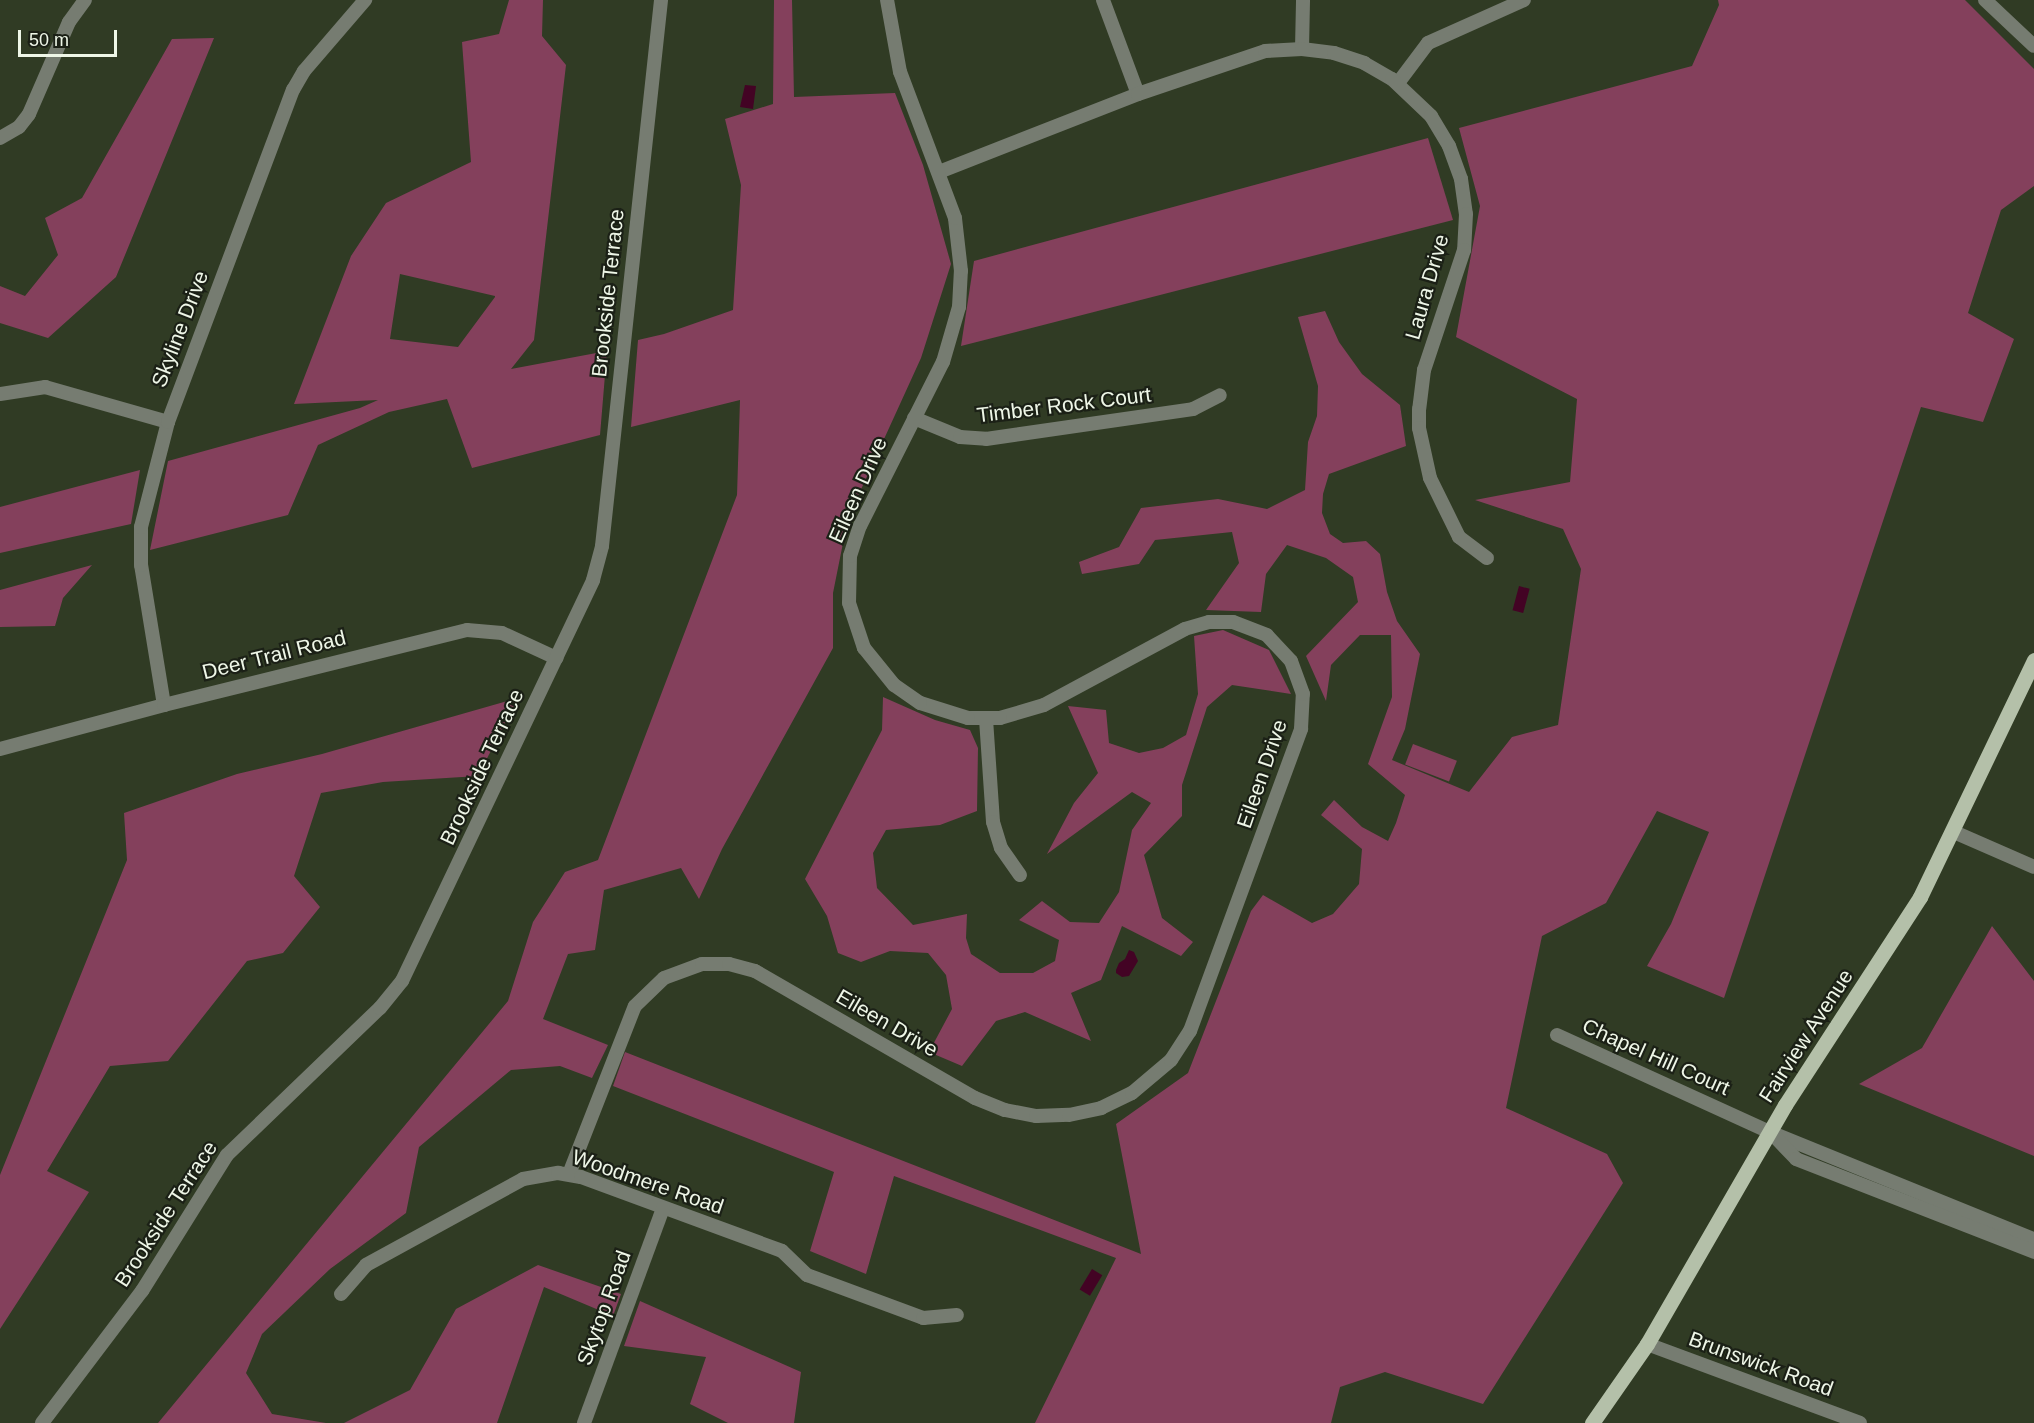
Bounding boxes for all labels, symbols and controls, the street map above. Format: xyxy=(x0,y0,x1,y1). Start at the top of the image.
scale bar xyxy=(21,18,120,56)
text: 50 m xyxy=(29,30,69,50)
street label: Brookside Terrace xyxy=(587,208,629,378)
street label: Laura Drive xyxy=(1400,231,1454,343)
street label: Skyline Drive xyxy=(146,267,214,391)
street label: Timber Rock Court xyxy=(975,382,1153,428)
street label: Eileen Drive xyxy=(823,433,893,547)
street label: Deer Trail Road xyxy=(199,625,349,685)
street label: Brookside Terrace xyxy=(435,685,529,849)
street label: Eileen Drive xyxy=(1232,716,1292,832)
street label: Fairview Avenue xyxy=(1753,964,1859,1108)
street label: Eileen Drive xyxy=(832,984,942,1062)
street label: Chapel Hill Court xyxy=(1578,1013,1734,1101)
street label: Brookside Terrace xyxy=(109,1136,223,1292)
street label: Woodmere Road xyxy=(569,1144,727,1220)
street label: Skytop Road xyxy=(572,1247,636,1369)
street label: Brunswick Road xyxy=(1685,1326,1837,1402)

